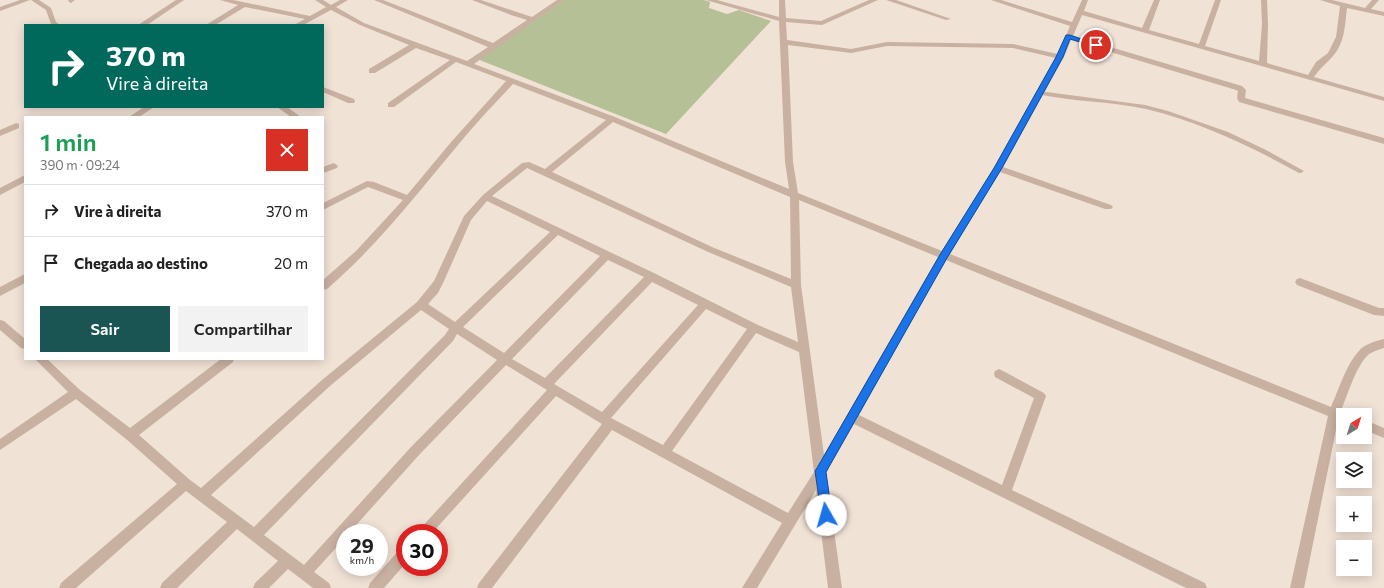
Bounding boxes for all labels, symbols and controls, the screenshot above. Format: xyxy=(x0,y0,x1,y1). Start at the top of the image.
pin xyxy=(1079,28,1113,62)
icon: arrive xyxy=(1085,34,1107,56)
text: 370 m xyxy=(106,38,186,72)
icon: right xyxy=(40,40,92,92)
text: Vire à direita xyxy=(106,72,208,94)
text: 1 min xyxy=(40,127,97,156)
button: close xyxy=(266,129,308,171)
text: 390 m · 09:24 xyxy=(40,157,120,173)
icon: right xyxy=(40,200,62,222)
text: Vire à direita xyxy=(74,202,162,220)
text: 370 m xyxy=(266,202,308,220)
icon: arrive xyxy=(40,252,62,274)
text: Chegada ao destino xyxy=(74,254,208,272)
text: 20 m xyxy=(274,254,308,272)
button: Sair xyxy=(40,306,170,352)
button: Compartilhar xyxy=(178,306,308,352)
north arrow xyxy=(1336,408,1372,444)
map controls xyxy=(1336,408,1372,576)
button: layers xyxy=(1336,452,1372,488)
position arrow xyxy=(805,494,847,536)
button: + xyxy=(1336,496,1372,532)
speed limit sign: 30 xyxy=(396,524,448,576)
text: 29 xyxy=(350,533,374,557)
button: − xyxy=(1336,540,1372,576)
text: km/h xyxy=(350,554,374,566)

